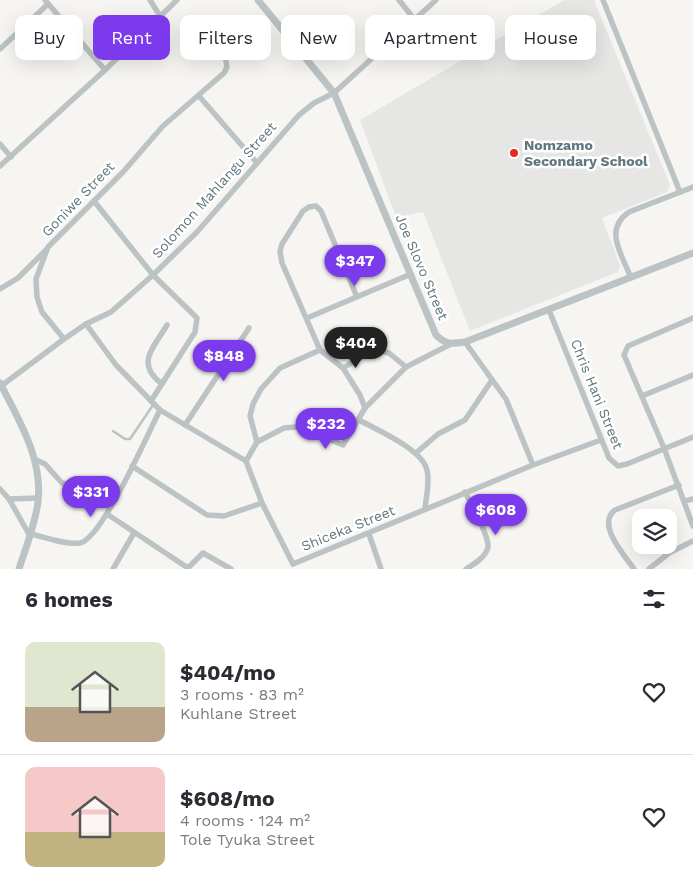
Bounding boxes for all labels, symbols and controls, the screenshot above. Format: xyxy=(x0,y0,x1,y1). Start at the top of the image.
chip: Buy xyxy=(15,15,83,60)
chip: Rent xyxy=(93,15,170,60)
chip: Filters xyxy=(180,15,271,60)
chip: New xyxy=(281,15,355,60)
chip: Apartment xyxy=(365,15,495,60)
chip: House xyxy=(505,15,596,60)
street label: Solomon Mahlangu Street xyxy=(149,119,279,261)
place label: Nomzamo Secondary School xyxy=(524,137,648,169)
marker: Nomzamo Secondary School xyxy=(508,147,520,159)
street label: Goniwe Street xyxy=(38,158,118,240)
street label: Joe Slovo Street xyxy=(392,212,452,322)
pin: $347 xyxy=(325,244,385,287)
text: $347 xyxy=(335,251,375,270)
pin: $404 xyxy=(326,326,386,369)
text: $404 xyxy=(335,333,377,352)
street label: Chris Hani Street xyxy=(568,337,626,451)
pin: $848 xyxy=(194,340,254,382)
text: $848 xyxy=(204,346,244,365)
pin: $232 xyxy=(296,408,356,450)
text: $232 xyxy=(307,414,345,433)
pin: $331 xyxy=(61,476,121,518)
text: $331 xyxy=(73,482,109,501)
pin: $608 xyxy=(466,494,526,536)
text: $608 xyxy=(476,500,516,519)
street label: Shiceka Street xyxy=(299,502,397,554)
map controls xyxy=(632,509,677,554)
button: layers xyxy=(632,509,677,554)
icon: filters xyxy=(640,585,668,613)
text: 6 homes xyxy=(25,587,113,612)
text: $404/mo xyxy=(180,660,276,685)
icon: home xyxy=(65,662,125,722)
icon: heart xyxy=(640,678,668,706)
text: 3 rooms · 83 m² xyxy=(180,685,304,704)
text: Kuhlane Street xyxy=(180,704,297,723)
text: $608/mo xyxy=(180,786,275,811)
icon: home xyxy=(65,787,125,847)
icon: heart xyxy=(640,803,668,831)
text: 4 rooms · 124 m² xyxy=(180,811,310,830)
text: Tole Tyuka Street xyxy=(180,830,314,849)

